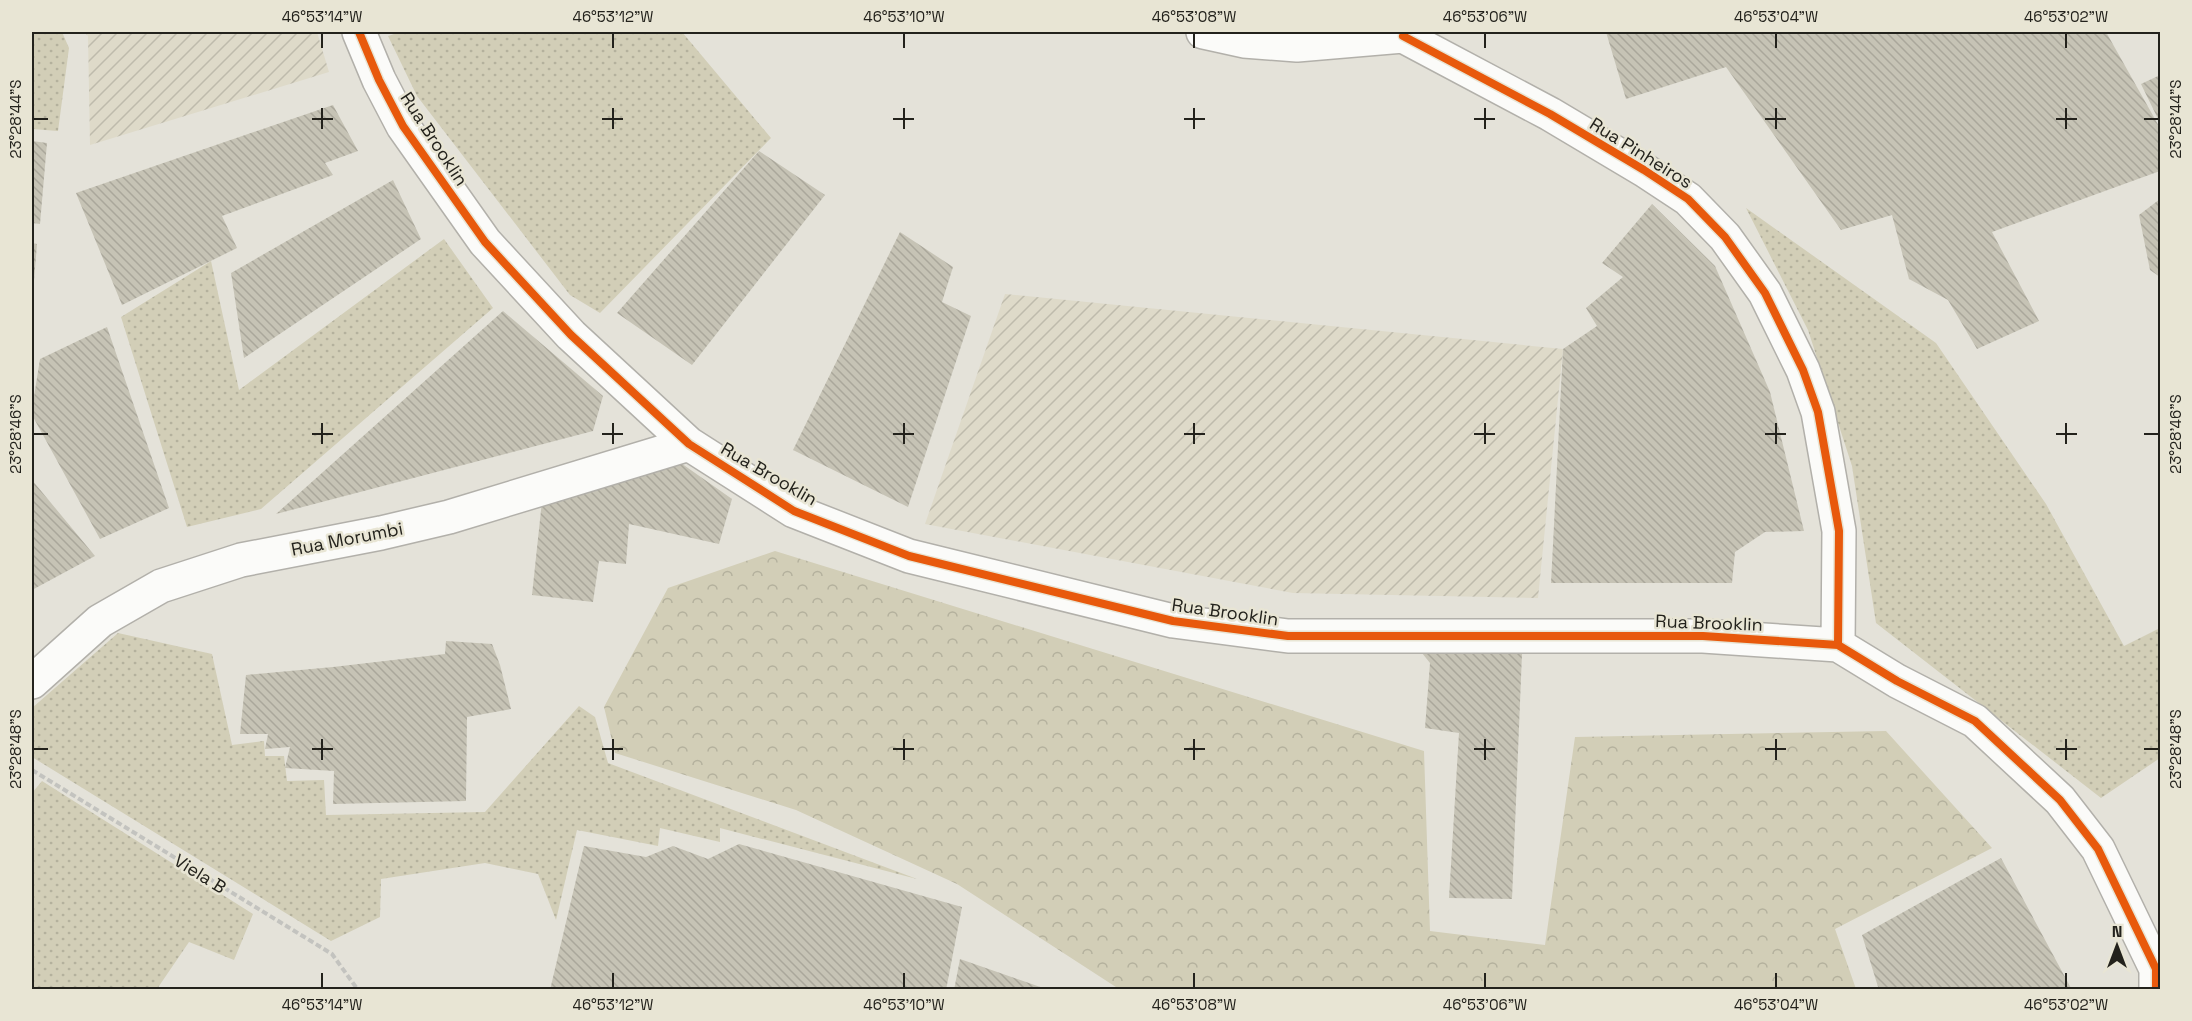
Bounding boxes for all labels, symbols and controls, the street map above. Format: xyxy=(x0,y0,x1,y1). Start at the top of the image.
text: 46°53'14"W xyxy=(282,7,362,26)
text: 46°53'12"W xyxy=(573,7,653,26)
text: 46°53'10"W xyxy=(863,7,945,26)
text: 46°53'08"W xyxy=(1152,7,1236,26)
text: 46°53'06"W xyxy=(1443,7,1527,26)
text: 46°53'04"W xyxy=(1734,7,1818,26)
text: 46°53'02"W xyxy=(2024,7,2108,26)
text: 23°28'44"S xyxy=(6,79,25,159)
text: 23°28'44"S xyxy=(2166,79,2185,159)
street label: Rua Brooklin xyxy=(396,87,473,190)
street label: Rua Pinheiros xyxy=(1586,112,1697,193)
text: 23°28'46"S xyxy=(6,394,25,474)
text: 23°28'46"S xyxy=(2166,394,2185,474)
street label: Rua Brooklin xyxy=(717,437,822,510)
street label: Rua Morumbi xyxy=(289,516,405,561)
street label: Rua Brooklin xyxy=(1170,593,1280,630)
street label: Rua Brooklin xyxy=(1655,609,1763,636)
text: 23°28'48"S xyxy=(6,709,25,789)
text: 23°28'48"S xyxy=(2166,709,2185,789)
street label: Viela B xyxy=(170,849,231,899)
north arrow xyxy=(2087,916,2147,976)
text: N xyxy=(2112,921,2122,942)
text: 46°53'14"W xyxy=(282,995,362,1014)
text: 46°53'12"W xyxy=(573,995,653,1014)
text: 46°53'10"W xyxy=(863,995,945,1014)
text: 46°53'08"W xyxy=(1152,995,1236,1014)
text: 46°53'06"W xyxy=(1443,995,1527,1014)
text: 46°53'04"W xyxy=(1734,995,1818,1014)
text: 46°53'02"W xyxy=(2024,995,2108,1014)

